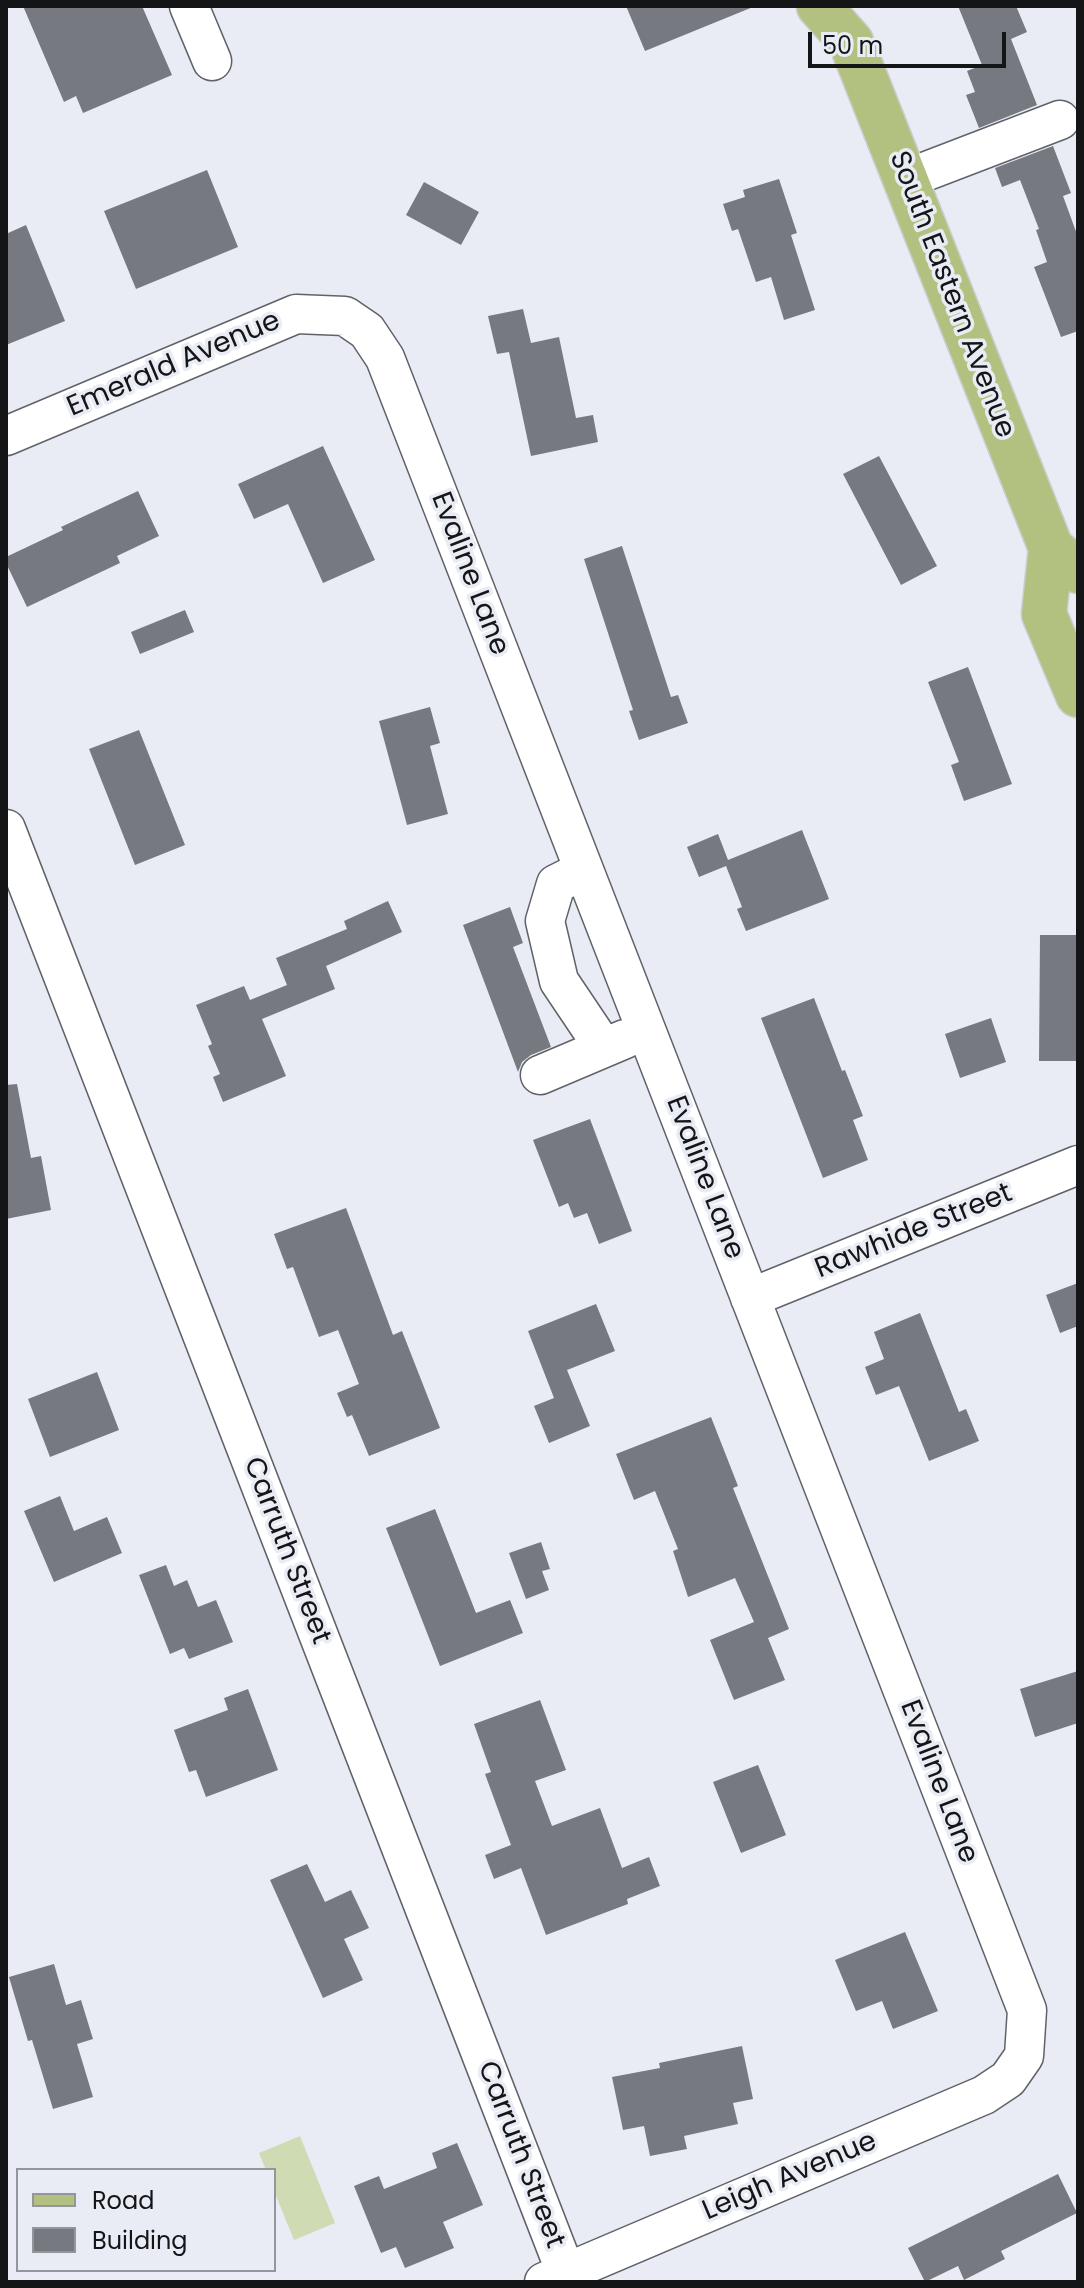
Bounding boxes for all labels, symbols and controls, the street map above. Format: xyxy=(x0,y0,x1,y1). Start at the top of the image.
scale bar xyxy=(812,16,1010,66)
text: 50 m xyxy=(822,29,883,62)
street label: South Eastern Avenue xyxy=(881,147,1021,443)
street label: Emerald Avenue xyxy=(62,305,286,425)
street label: Evaline Lane xyxy=(423,488,515,660)
street label: Evaline Lane xyxy=(658,1092,750,1264)
street label: Rawhide Street xyxy=(811,1177,1017,1287)
street label: Carruth Street xyxy=(235,1453,337,1649)
street label: Evaline Lane xyxy=(892,1696,984,1868)
street label: Carruth Street xyxy=(469,2057,571,2253)
street label: Leigh Avenue xyxy=(698,2125,882,2229)
legend xyxy=(16,2168,276,2272)
text: Road xyxy=(92,2184,154,2217)
text: Building xyxy=(92,2224,188,2257)

